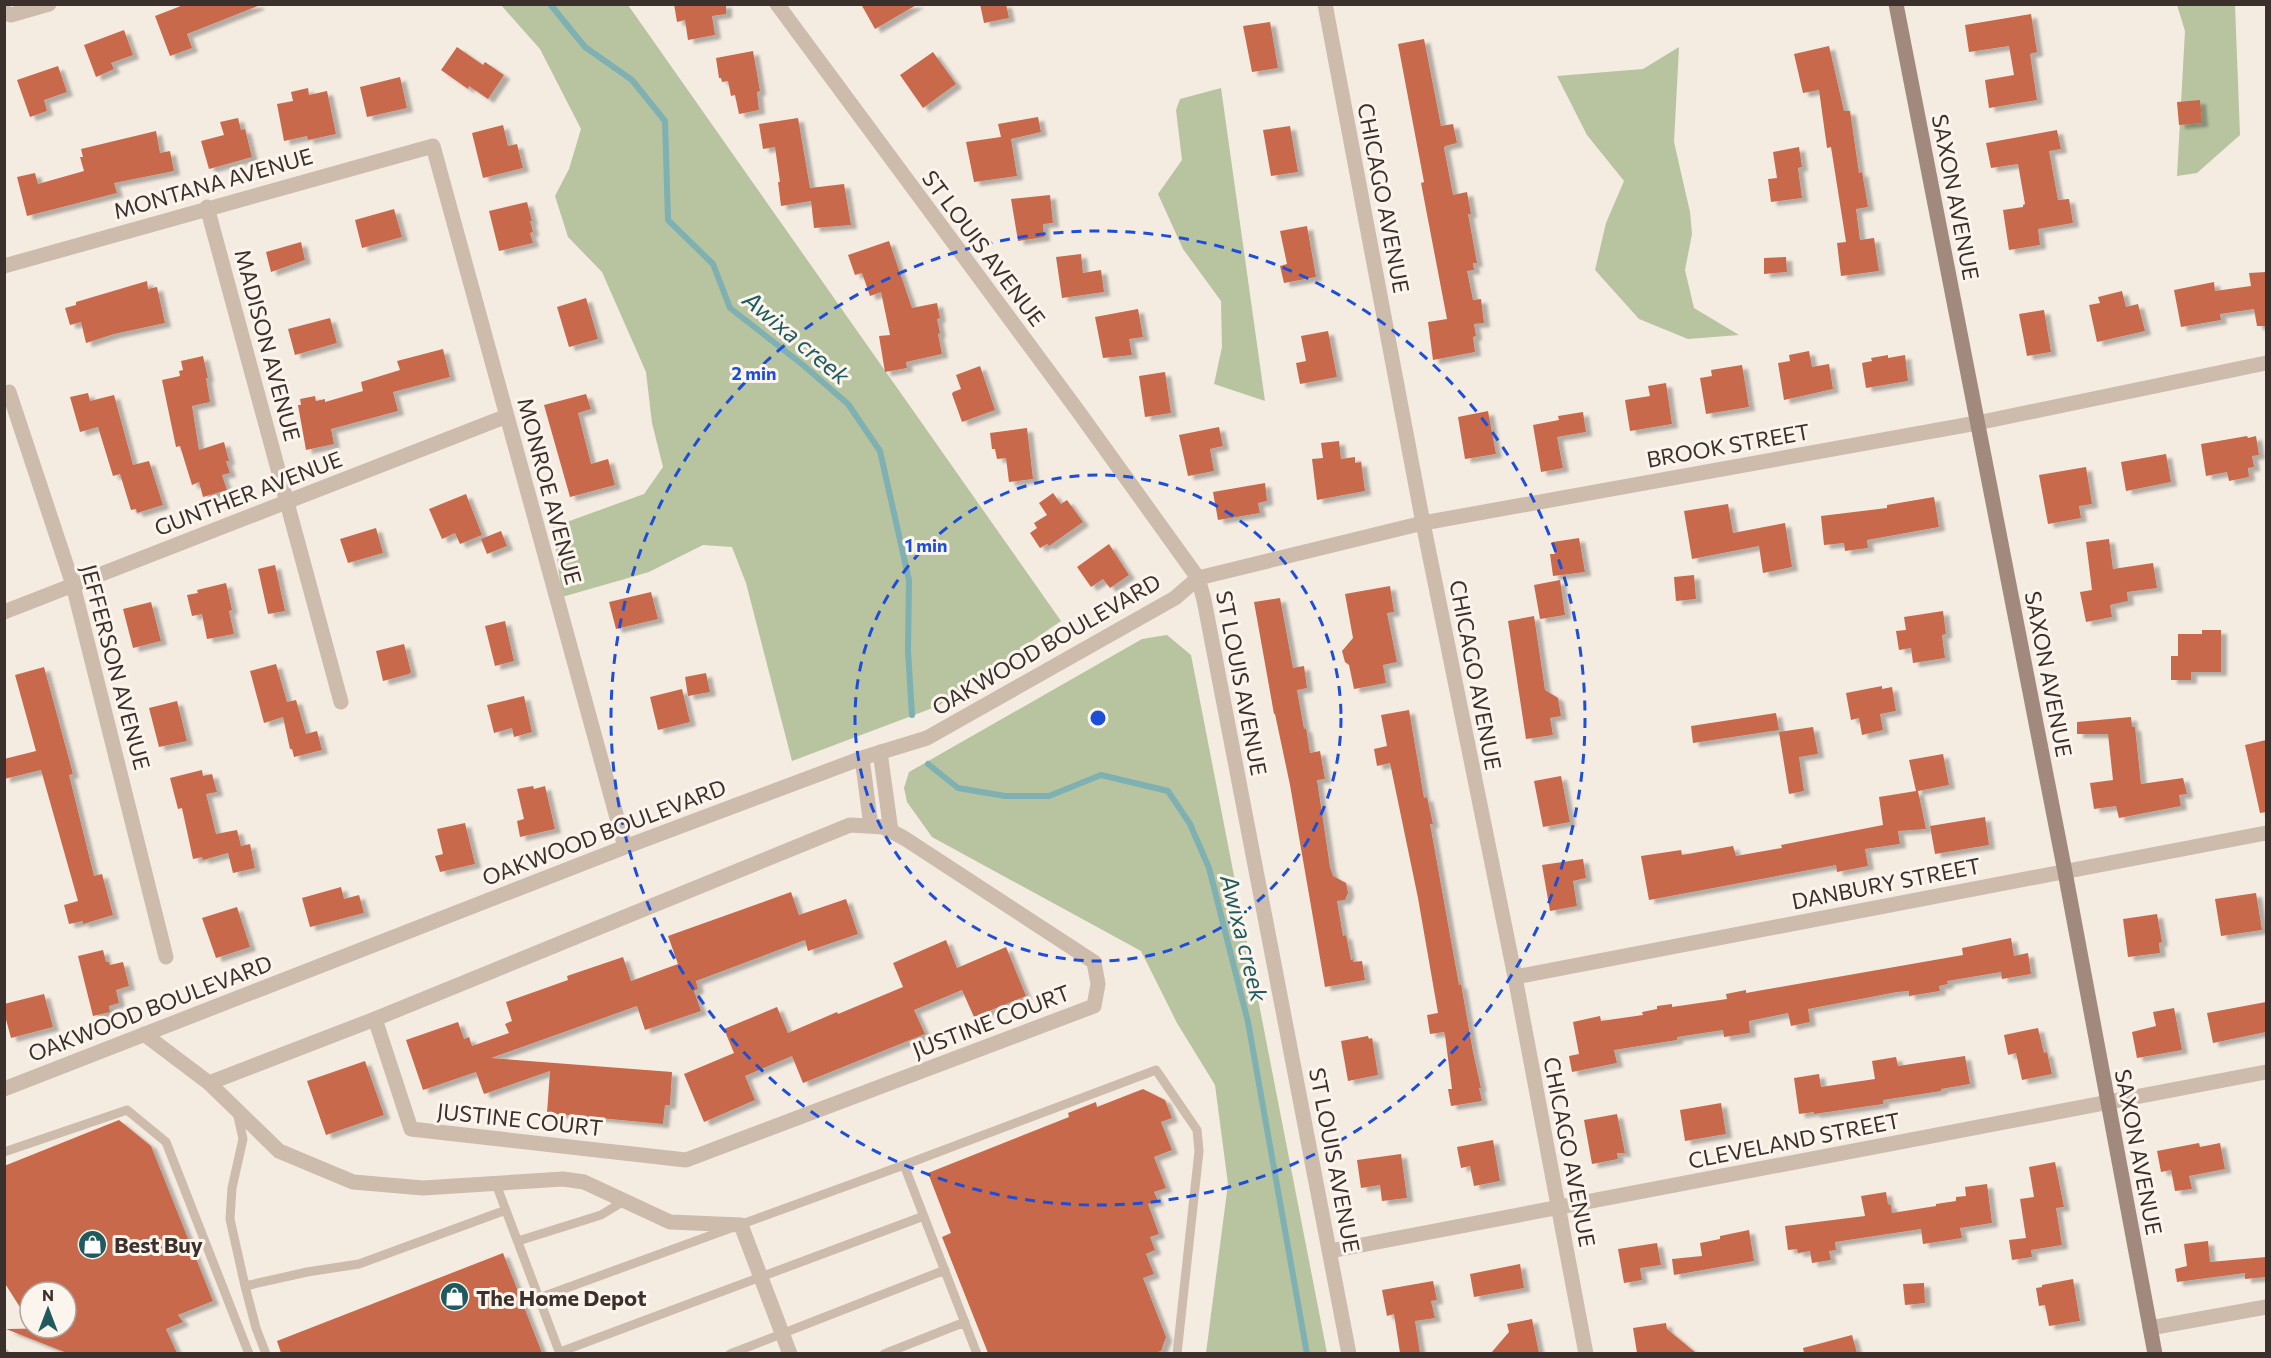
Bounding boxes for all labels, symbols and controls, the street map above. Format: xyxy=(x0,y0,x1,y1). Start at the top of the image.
street label: CHICAGO AVENUE xyxy=(1352,101,1416,295)
street label: SAXON AVENUE xyxy=(1927,112,1985,282)
street label: MONTANA AVENUE xyxy=(110,142,316,224)
street label: ST LOUIS AVENUE xyxy=(917,165,1051,331)
street label: MADISON AVENUE xyxy=(229,246,307,444)
water label: Awixa creek xyxy=(737,283,857,391)
text: 2 min xyxy=(732,362,776,384)
street label: MONROE AVENUE xyxy=(512,395,588,587)
street label: BROOK STREET xyxy=(1644,417,1812,473)
street label: GUNTHER AVENUE xyxy=(150,445,346,541)
text: 1 min xyxy=(905,534,947,556)
street label: JEFFERSON AVENUE xyxy=(76,561,156,773)
street label: OAKWOOD BOULEVARD xyxy=(927,568,1165,720)
street label: CHICAGO AVENUE xyxy=(1444,578,1508,772)
street label: ST LOUIS AVENUE xyxy=(1211,588,1273,778)
street label: SAXON AVENUE xyxy=(2020,589,2078,759)
centre of rings xyxy=(1088,708,1108,728)
street label: OAKWOOD BOULEVARD xyxy=(478,773,730,891)
street label: DANBURY STREET xyxy=(1789,851,1983,915)
water label: Awixa creek xyxy=(1215,870,1275,1006)
street label: OAKWOOD BOULEVARD xyxy=(24,949,276,1067)
street label: JUSTINE COURT xyxy=(908,979,1074,1063)
street label: CHICAGO AVENUE xyxy=(1538,1055,1602,1249)
street label: ST LOUIS AVENUE xyxy=(1304,1065,1366,1255)
street label: SAXON AVENUE xyxy=(2110,1067,2168,1237)
street label: JUSTINE COURT xyxy=(436,1097,604,1141)
street label: CLEVELAND STREET xyxy=(1686,1106,1902,1174)
shop icon: Best Buy xyxy=(77,1228,109,1260)
place label: Best Buy xyxy=(114,1231,203,1258)
north arrow xyxy=(18,1280,78,1340)
shop icon: The Home Depot xyxy=(439,1281,471,1313)
place label: The Home Depot xyxy=(476,1284,646,1311)
text: N xyxy=(42,1285,54,1304)

